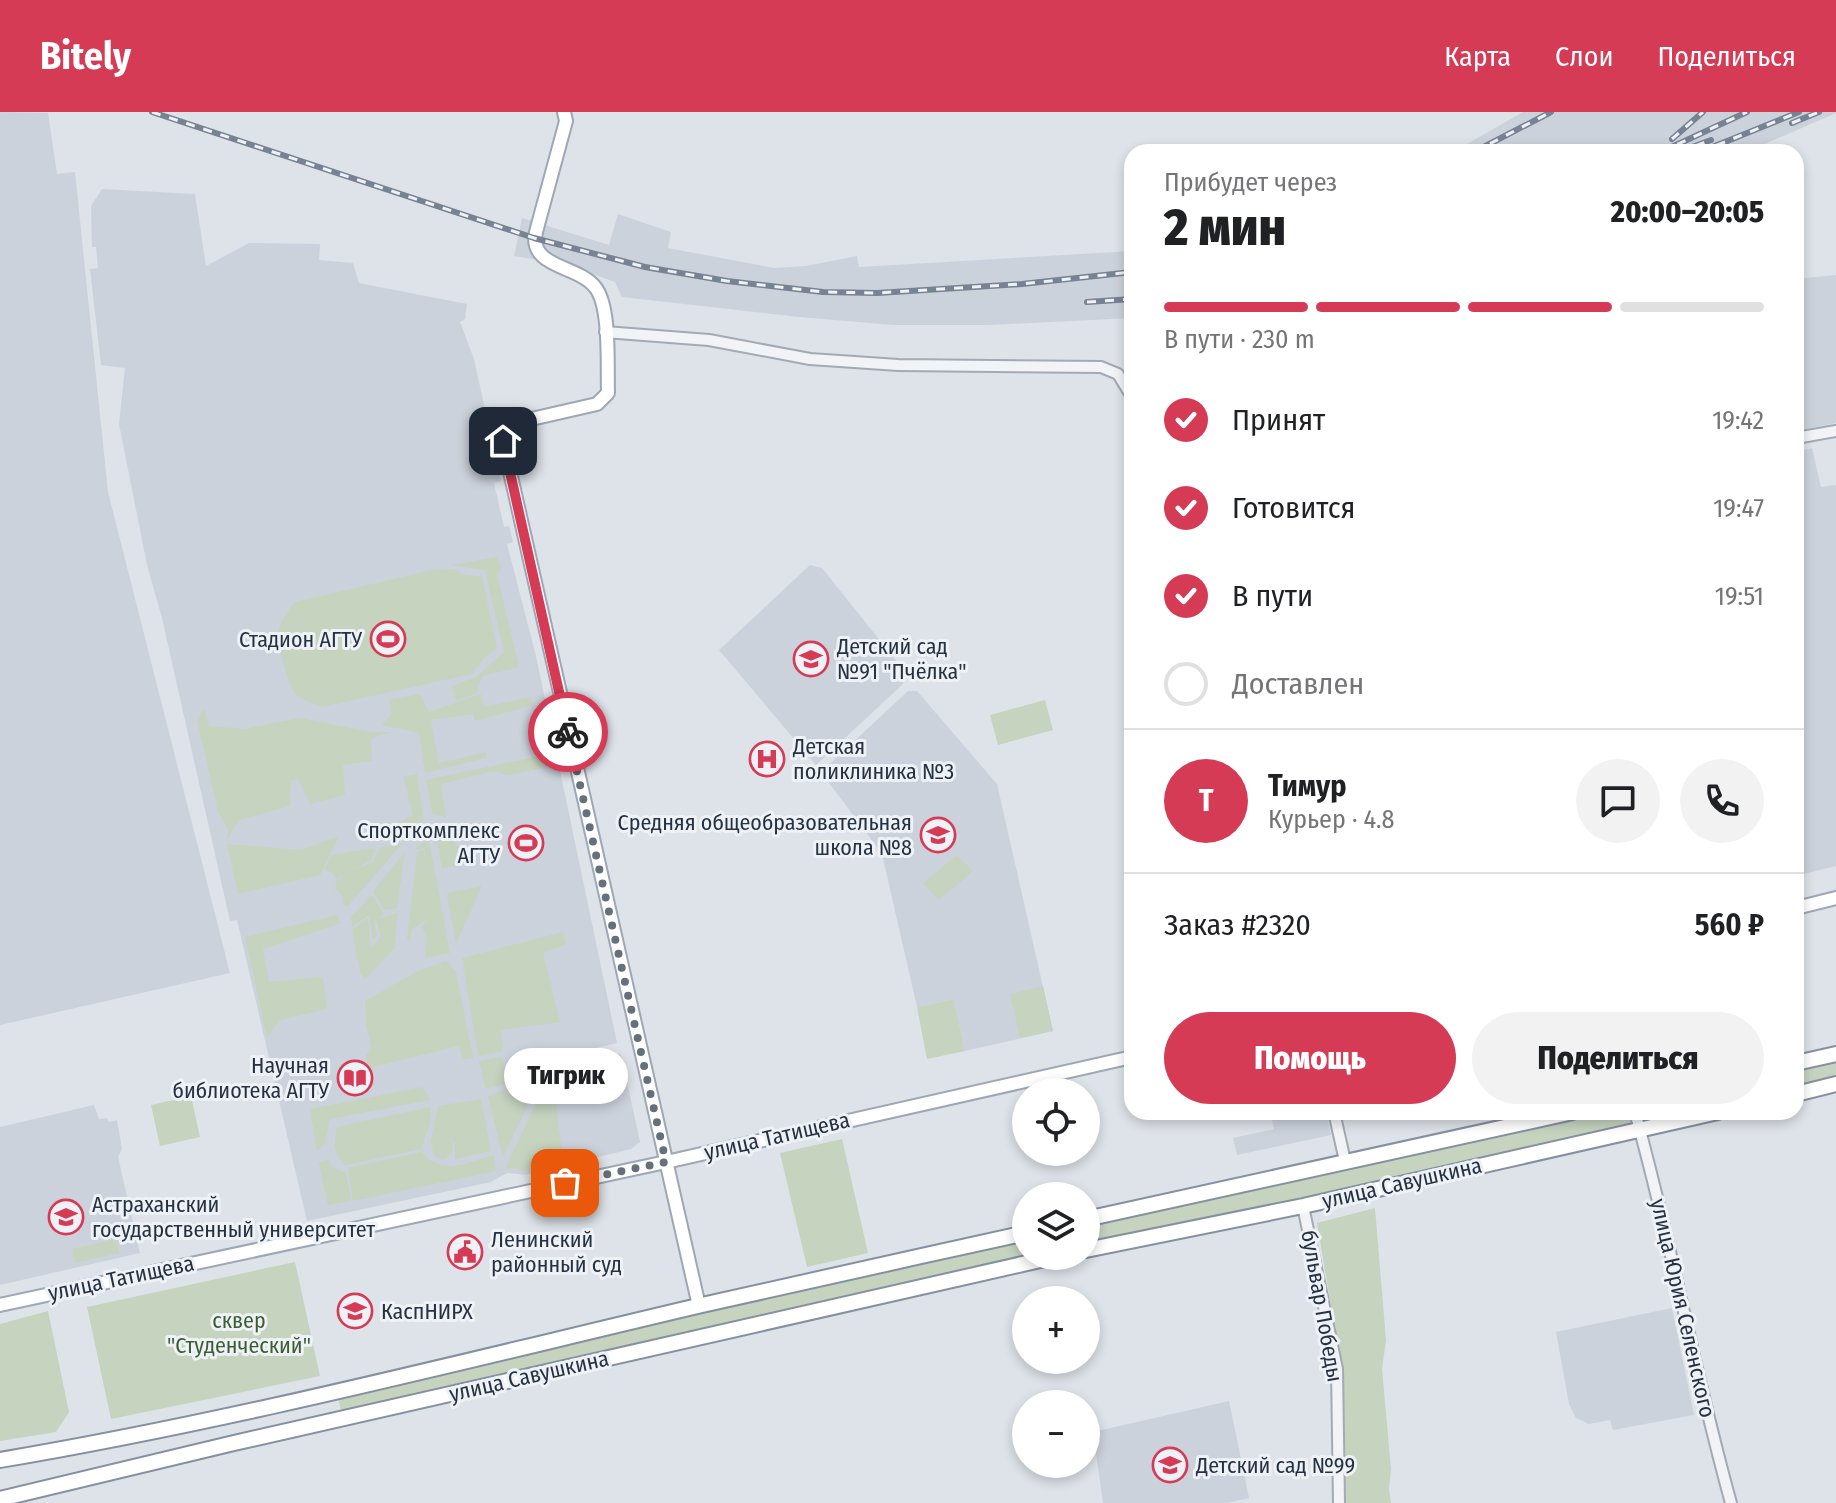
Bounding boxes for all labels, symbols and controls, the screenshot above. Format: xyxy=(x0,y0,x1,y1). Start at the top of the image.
text: Bitely xyxy=(40,33,131,79)
text: Карта xyxy=(1444,40,1511,73)
text: Слои xyxy=(1555,40,1613,73)
text: Поделиться xyxy=(1657,40,1796,73)
text: Прибудет через xyxy=(1164,167,1337,198)
text: 20:00–20:05 xyxy=(1611,194,1764,230)
text: 2 мин xyxy=(1164,196,1286,259)
text: В пути · 230 m xyxy=(1164,324,1315,355)
icon: check xyxy=(1164,398,1208,442)
text: Принят xyxy=(1232,402,1325,438)
text: 19:42 xyxy=(1712,405,1764,436)
pin xyxy=(469,407,537,475)
icon: home xyxy=(481,419,525,463)
icon: check xyxy=(1164,486,1208,530)
text: Готовится xyxy=(1232,490,1355,526)
text: 19:47 xyxy=(1713,493,1764,524)
icon: check xyxy=(1164,574,1208,618)
text: В пути xyxy=(1232,578,1313,614)
text: 19:51 xyxy=(1715,581,1764,612)
sports icon: Стадион АГТУ xyxy=(369,620,407,658)
place label: Стадион АГТУ xyxy=(239,626,362,653)
place label: Детский сад №91 "Пчёлка" xyxy=(836,633,966,685)
school or university icon: Детский сад №91 "Пчёлка" xyxy=(792,640,830,678)
text: Доставлен xyxy=(1232,666,1364,702)
courier xyxy=(528,692,608,772)
icon: bike xyxy=(546,710,590,754)
place label: Детская поликлиника №3 xyxy=(792,733,954,785)
hospital icon: Детская поликлиника №3 xyxy=(748,740,786,778)
button: chat xyxy=(1576,759,1660,843)
button: phone xyxy=(1680,759,1764,843)
text: Тимур xyxy=(1268,768,1347,804)
text: Т xyxy=(1199,783,1213,819)
text: Курьер · 4.8 xyxy=(1268,804,1395,835)
place label: Средняя общеобразовательная школа №8 xyxy=(618,809,912,861)
school or university icon: Средняя общеобразовательная школа №8 xyxy=(919,816,957,854)
place label: Спорткомплекс АГТУ xyxy=(357,817,501,869)
sports icon: Спорткомплекс АГТУ xyxy=(507,824,545,862)
text: Заказ #2320 xyxy=(1164,907,1311,943)
text: 560 ₽ xyxy=(1695,907,1764,943)
button: Помощь xyxy=(1164,1012,1456,1104)
button: Поделиться xyxy=(1472,1012,1764,1104)
callout: Тигрик xyxy=(503,1047,627,1103)
place label: Научная библиотека АГТУ xyxy=(173,1052,329,1104)
library icon: Научная библиотека АГТУ xyxy=(336,1059,374,1097)
text: Тигрик xyxy=(527,1060,605,1091)
map controls xyxy=(1012,1078,1100,1478)
button: locate xyxy=(1012,1078,1100,1166)
street label: улица Татищева xyxy=(702,1106,852,1166)
pin xyxy=(531,1149,599,1217)
street label: улица Савушкина xyxy=(1320,1152,1484,1214)
icon: bag xyxy=(543,1161,587,1205)
button: layers xyxy=(1012,1182,1100,1270)
place label: Астраханский государственный университет xyxy=(92,1191,375,1243)
street label: улица Юрия Селенского xyxy=(1645,1196,1721,1420)
school or university icon: Астраханский государственный университет xyxy=(47,1198,85,1236)
place label: Ленинский районный суд xyxy=(491,1226,622,1278)
street label: бульвар Победы xyxy=(1295,1228,1349,1384)
public building icon: Ленинский районный суд xyxy=(446,1233,484,1271)
street label: улица Татищева xyxy=(46,1249,196,1307)
button: + xyxy=(1012,1286,1100,1374)
school or university icon: КаспНИРХ xyxy=(336,1292,374,1330)
place label: КаспНИРХ xyxy=(381,1298,473,1325)
park label: сквер "Студенческий" xyxy=(167,1307,311,1359)
street label: улица Савушкина xyxy=(447,1345,611,1407)
button: − xyxy=(1012,1390,1100,1478)
school or university icon: Детский сад №99 xyxy=(1151,1446,1189,1484)
place label: Детский сад №99 xyxy=(1195,1452,1355,1479)

